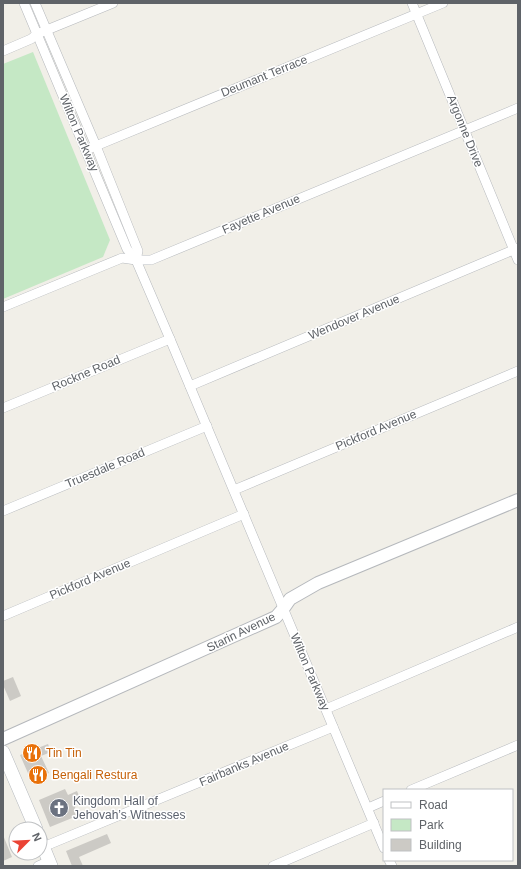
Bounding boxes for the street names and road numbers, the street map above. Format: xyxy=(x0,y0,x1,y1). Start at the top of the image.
street label: Deumant Terrace xyxy=(219,52,309,100)
street label: Wilton Parkway xyxy=(56,92,102,174)
street label: Argonne Drive xyxy=(444,93,486,169)
street label: Fayette Avenue xyxy=(220,191,302,237)
street label: Wendover Avenue xyxy=(306,291,402,343)
street label: Rockne Road xyxy=(50,352,122,394)
street label: Pickford Avenue xyxy=(333,407,419,453)
street label: Truesdale Road xyxy=(63,445,147,491)
street label: Pickford Avenue xyxy=(47,556,133,602)
street label: Starin Avenue xyxy=(204,609,278,655)
street label: Wilton Parkway xyxy=(287,631,333,713)
street label: Fairbanks Avenue xyxy=(197,739,291,789)

